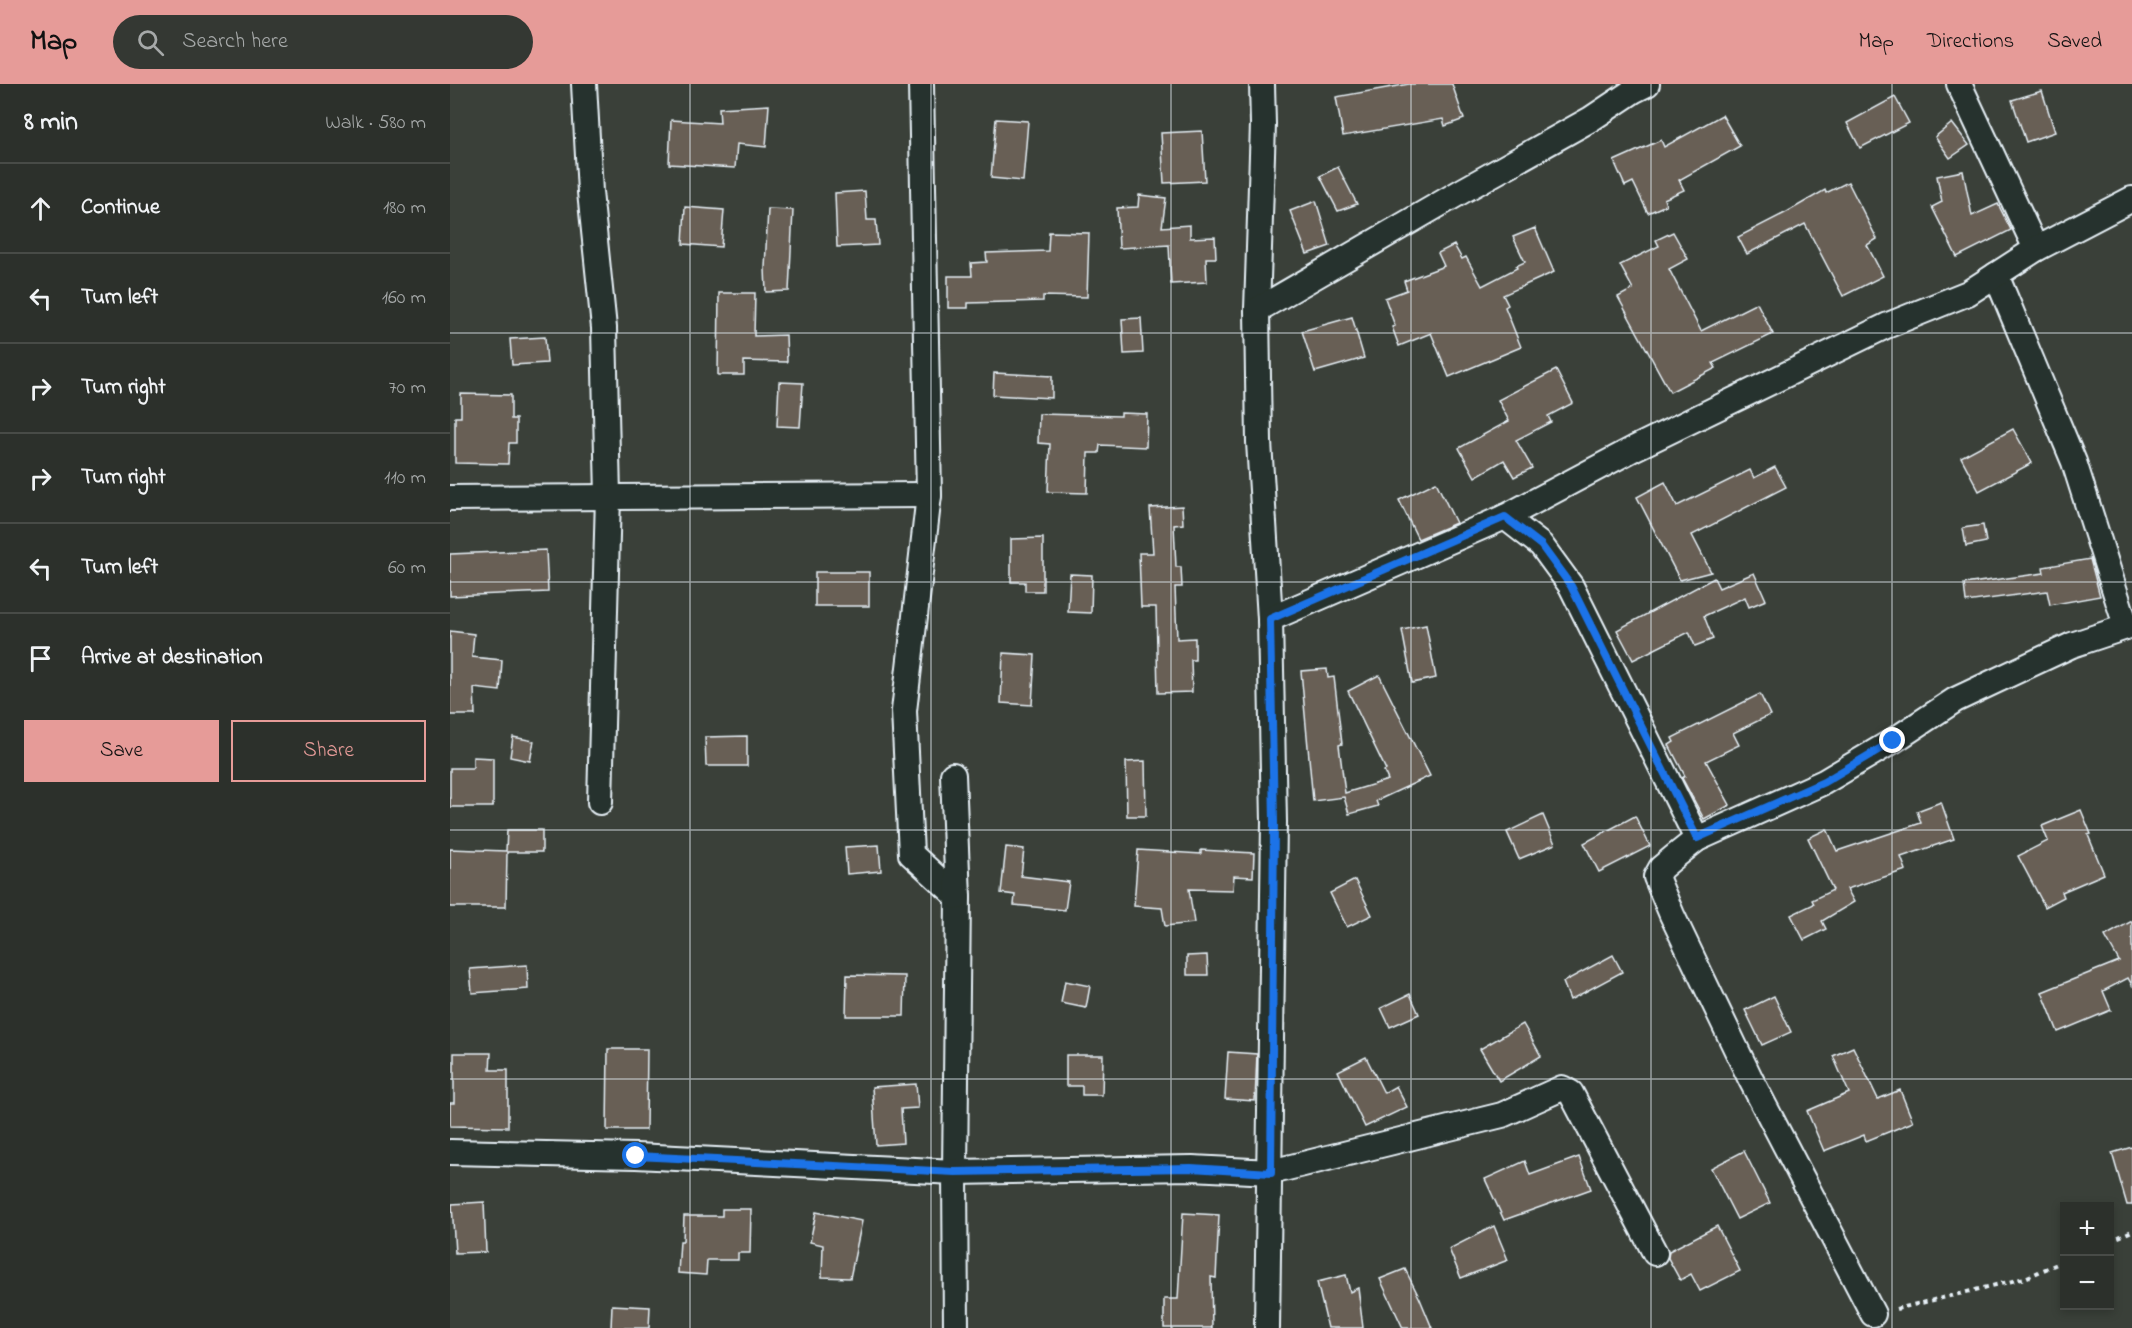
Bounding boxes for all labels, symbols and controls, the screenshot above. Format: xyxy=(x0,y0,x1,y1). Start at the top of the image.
search box xyxy=(113,15,533,69)
text: Map xyxy=(30,22,77,63)
icon: search xyxy=(134,26,167,59)
text: Search here xyxy=(182,26,288,58)
text: Map xyxy=(1858,27,1894,57)
text: Directions xyxy=(1927,27,2014,57)
text: Saved xyxy=(2047,27,2102,57)
text: 8 min xyxy=(24,104,78,142)
text: Walk · 580 m xyxy=(325,109,426,138)
icon: ahead xyxy=(24,192,57,225)
text: Continue xyxy=(81,192,160,224)
text: 180 m xyxy=(383,194,426,223)
icon: left xyxy=(24,282,57,315)
text: Turn left xyxy=(81,282,158,314)
text: 160 m xyxy=(382,284,426,313)
icon: right xyxy=(24,372,57,405)
text: Turn right xyxy=(81,372,166,404)
text: 70 m xyxy=(389,374,426,403)
icon: right xyxy=(24,462,57,495)
text: Turn right xyxy=(81,462,166,494)
text: 110 m xyxy=(384,464,426,493)
icon: left xyxy=(24,552,57,585)
text: Turn left xyxy=(81,552,158,584)
text: 60 m xyxy=(388,554,426,583)
icon: arrive xyxy=(24,642,57,675)
text: Arrive at destination xyxy=(81,642,263,674)
button: Save xyxy=(24,720,219,782)
button: Share xyxy=(231,720,426,782)
route end xyxy=(1879,727,1905,753)
route start xyxy=(622,1142,648,1168)
map controls xyxy=(2060,1202,2114,1310)
button: + xyxy=(2060,1202,2114,1256)
button: − xyxy=(2060,1256,2114,1310)

